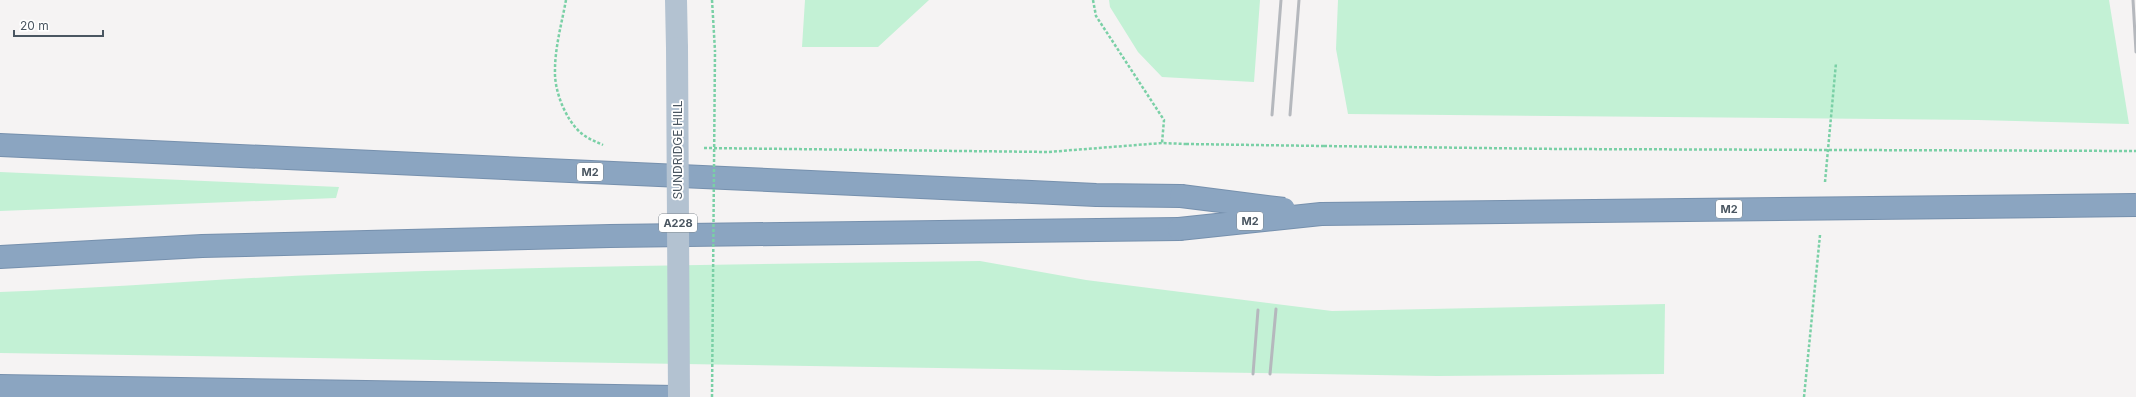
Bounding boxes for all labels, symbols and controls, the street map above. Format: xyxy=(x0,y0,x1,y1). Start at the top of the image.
scale bar xyxy=(14,12,103,38)
text: 20 m xyxy=(20,18,49,33)
street label: SUNDRIDGE HILL xyxy=(670,100,685,200)
road number: M2 xyxy=(577,163,603,181)
road number: M2 xyxy=(1716,200,1742,218)
road number: M2 xyxy=(1237,212,1263,230)
road number: A228 xyxy=(659,214,697,232)

